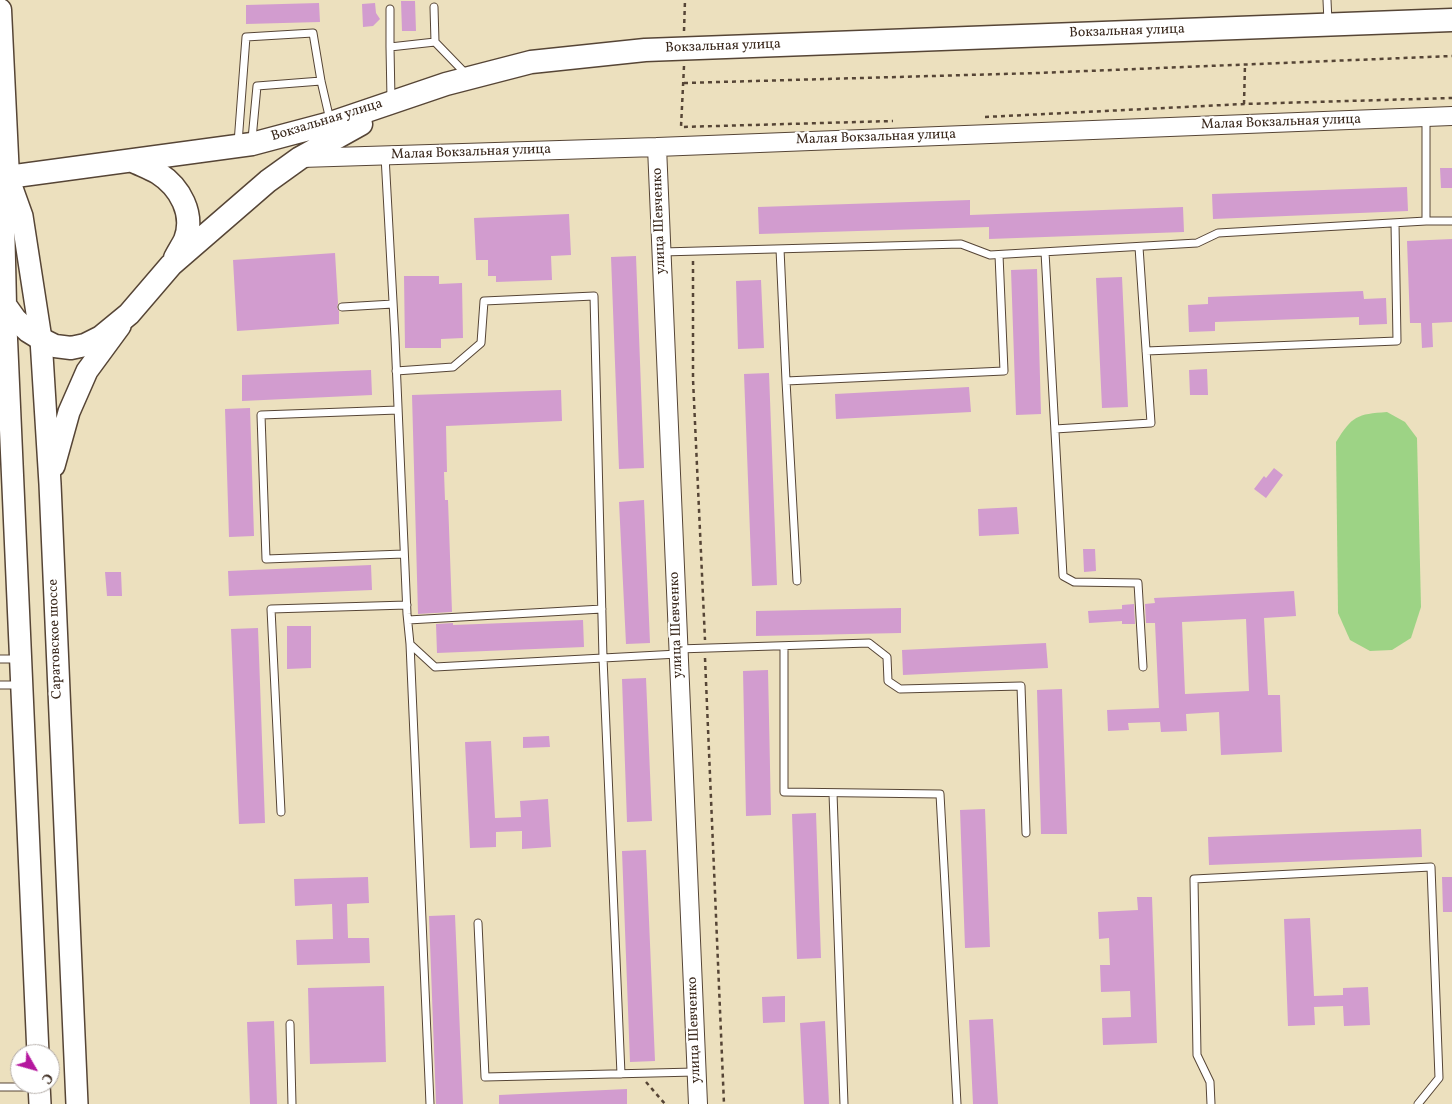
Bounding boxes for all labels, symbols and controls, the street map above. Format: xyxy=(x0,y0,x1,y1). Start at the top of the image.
street label: Вокзальная улица xyxy=(1069,22,1185,42)
street label: Вокзальная улица xyxy=(665,37,781,57)
street label: Вокзальная улица xyxy=(269,96,385,146)
street label: Малая Вокзальная улица xyxy=(1201,112,1361,134)
street label: Малая Вокзальная улица xyxy=(796,127,956,149)
street label: Малая Вокзальная улица xyxy=(391,142,551,164)
street label: улица Шевченко xyxy=(650,167,670,275)
street label: улица Шевченко xyxy=(667,571,687,679)
street label: Саратовское шоссе xyxy=(46,579,66,699)
street label: улица Шевченко xyxy=(685,976,705,1084)
north arrow xyxy=(10,1044,60,1094)
text: С xyxy=(36,1069,57,1087)

